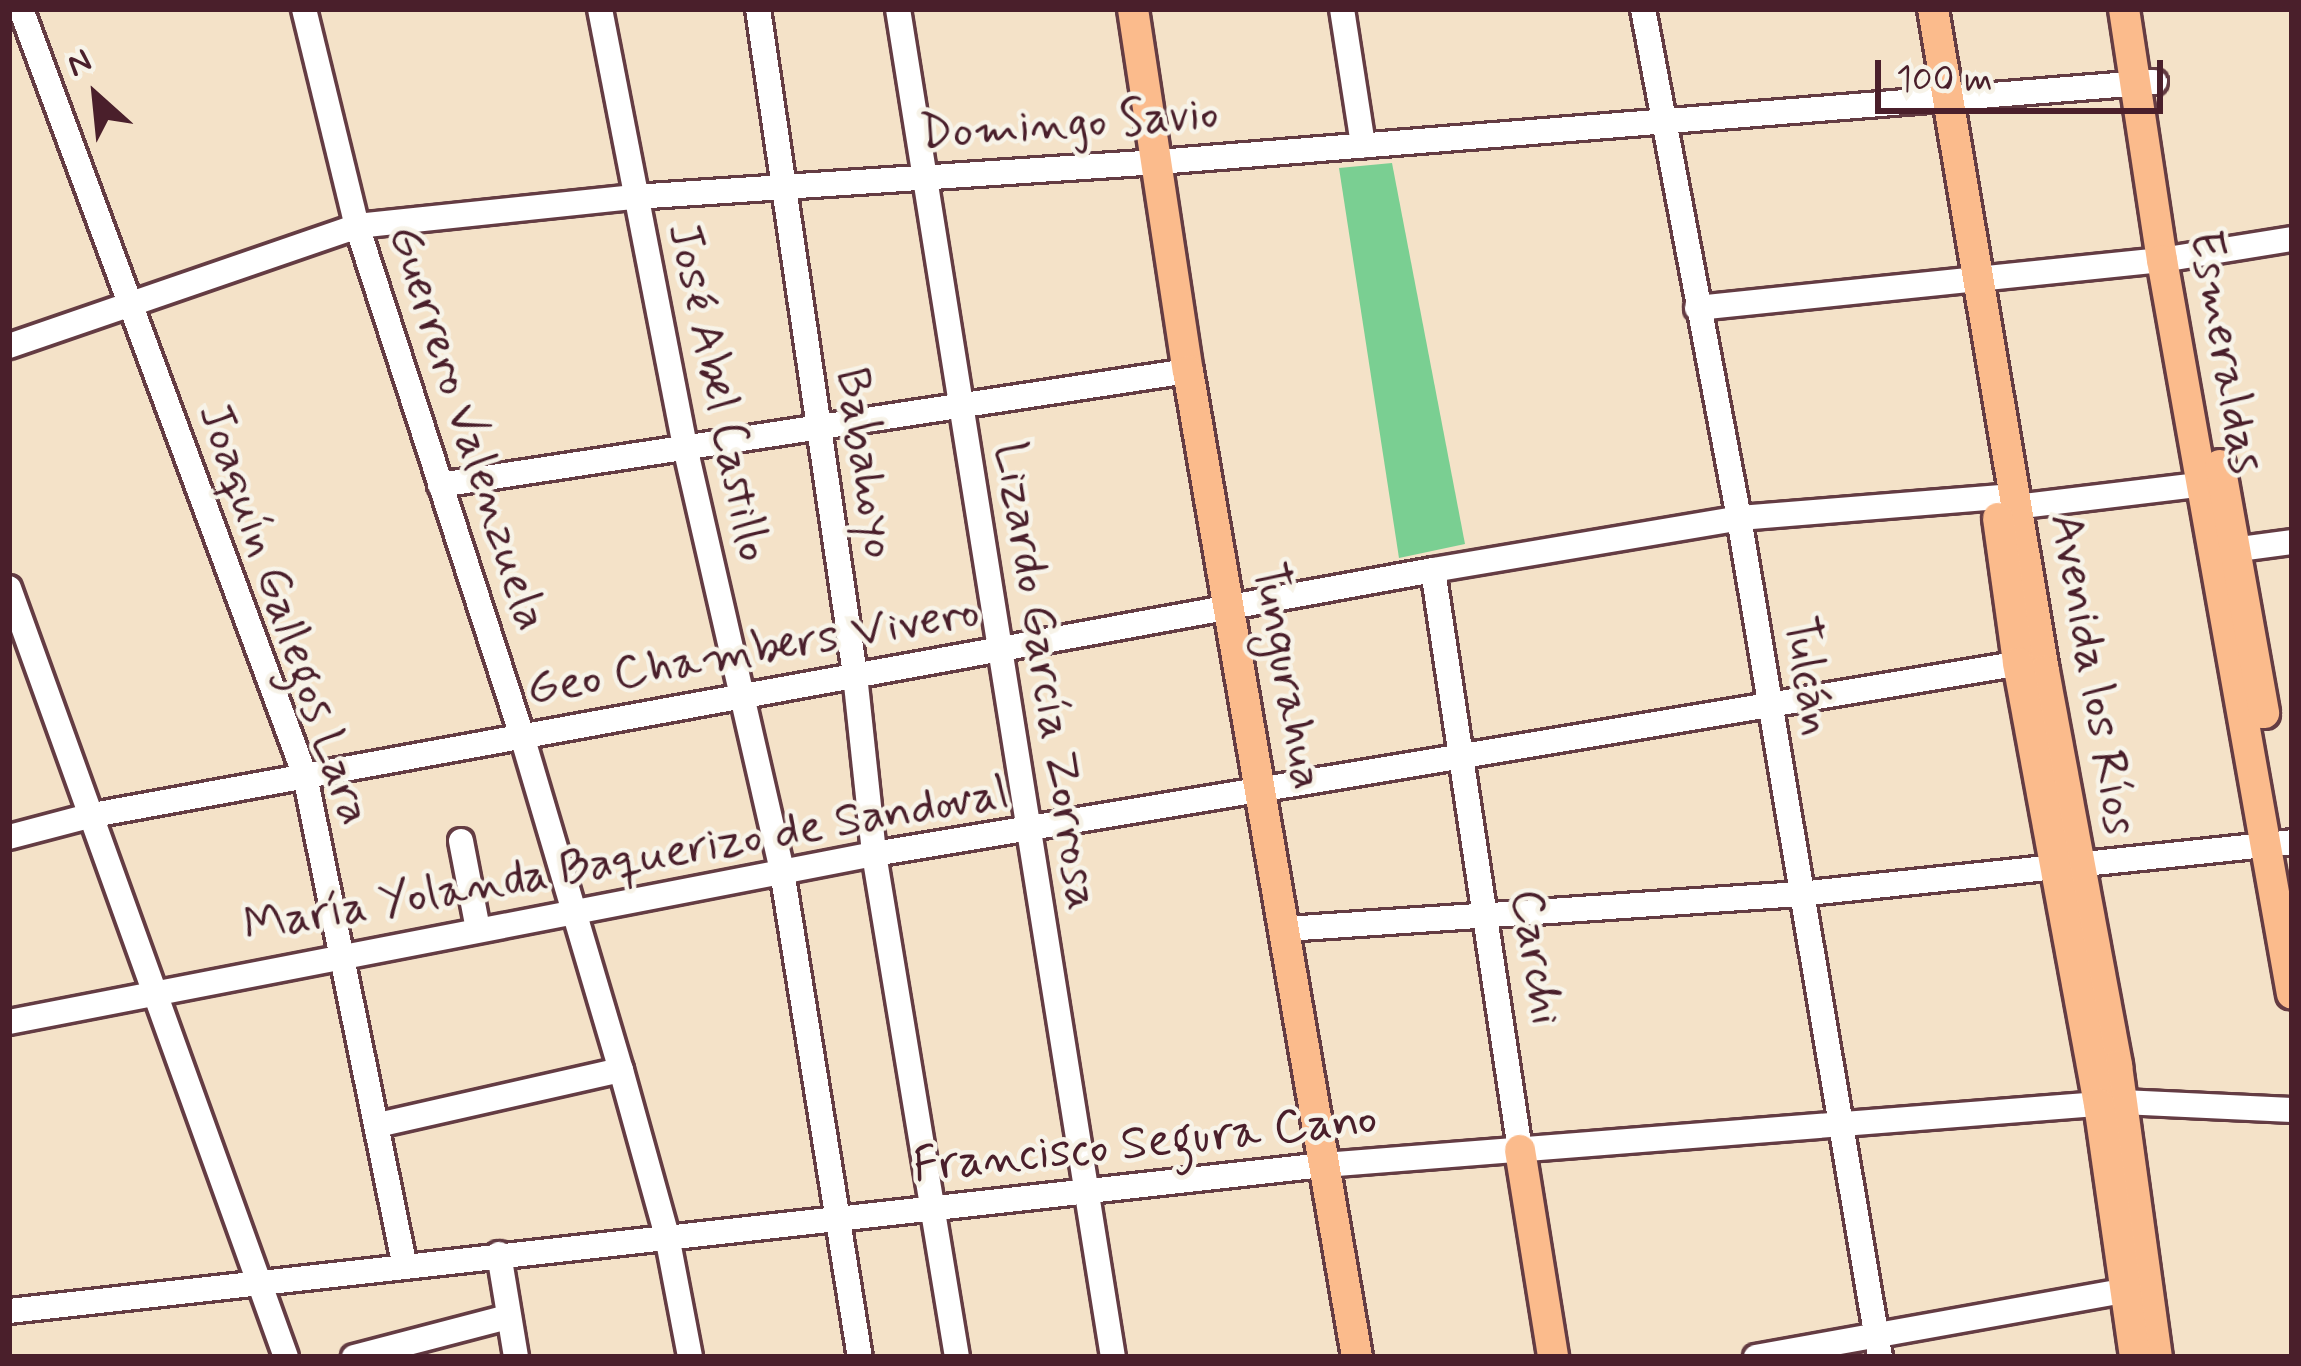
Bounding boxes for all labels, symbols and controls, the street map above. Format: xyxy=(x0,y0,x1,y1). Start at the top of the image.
north arrow xyxy=(36,36,156,156)
scale bar xyxy=(1881,36,2169,110)
text: N xyxy=(60,39,99,89)
text: 100 m xyxy=(1896,57,1993,104)
street label: Domingo Savio xyxy=(915,85,1223,163)
street label: José Abel Castillo xyxy=(653,214,783,570)
street label: Guerrero Valenzuela xyxy=(374,218,560,638)
street label: Esmeraldas xyxy=(2175,226,2275,478)
street label: Babahoyo xyxy=(822,364,908,562)
street label: Joaquín Gallegos Lara xyxy=(185,396,383,832)
street label: Lizardo García Zorrosa xyxy=(981,440,1111,912)
street label: Avenida los Ríos xyxy=(2037,511,2149,837)
street label: Tungurahua xyxy=(1239,558,1335,794)
street label: Geo Chambers Vivero xyxy=(526,584,980,718)
street label: Tulcán xyxy=(1770,612,1846,740)
street label: María Yolanda Baquerizo de Sandoval xyxy=(243,765,1009,955)
street label: Carchi xyxy=(1497,885,1575,1029)
street label: Francisco Segura Cano xyxy=(910,1090,1380,1196)

